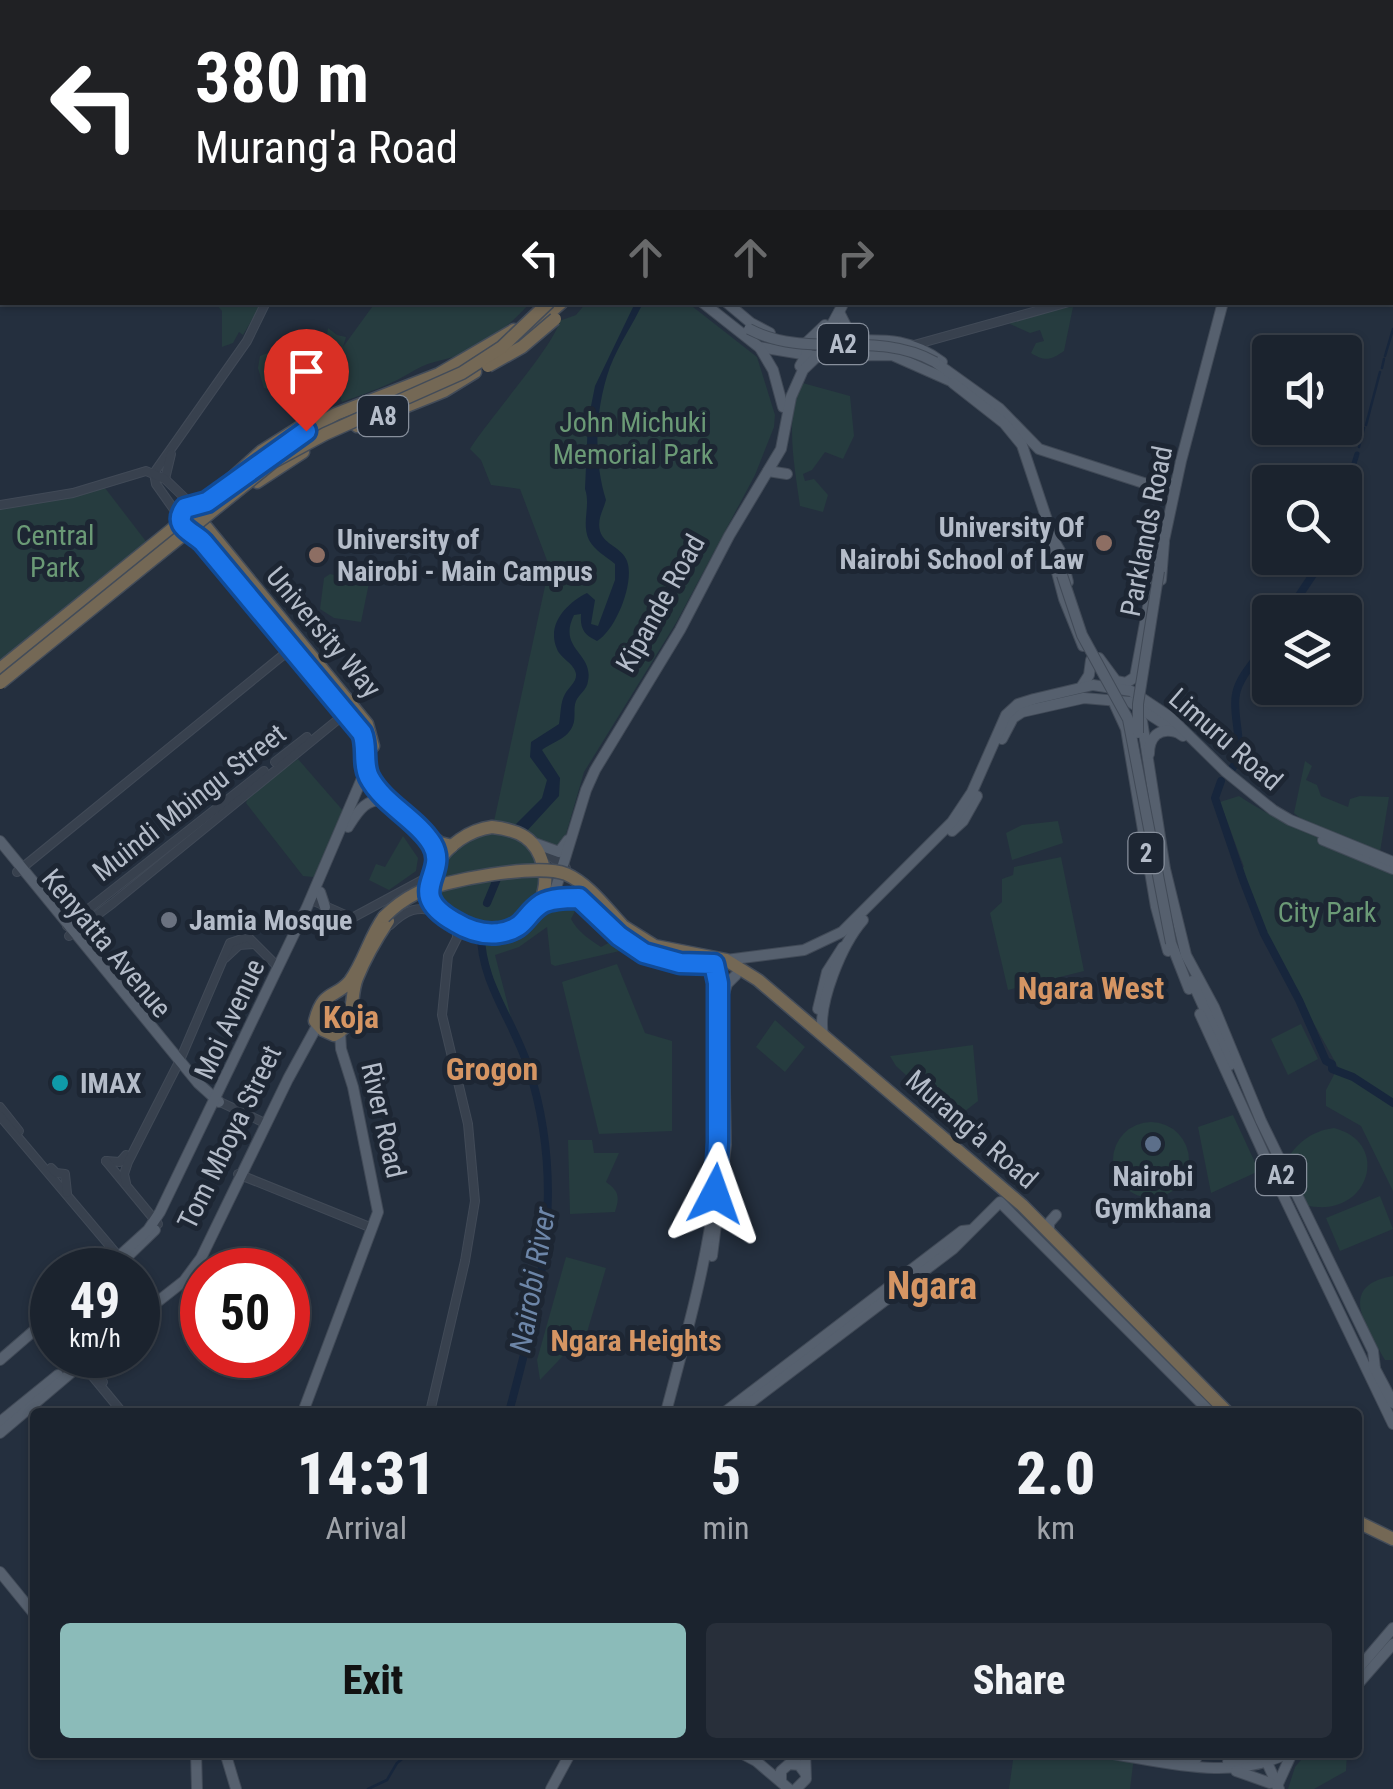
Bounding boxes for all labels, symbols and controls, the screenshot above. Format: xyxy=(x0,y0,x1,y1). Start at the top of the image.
text: 380 m xyxy=(195,37,369,119)
icon: left xyxy=(30,40,160,170)
text: Murang'a Road xyxy=(195,121,458,174)
icon: left xyxy=(513,230,568,285)
icon: ahead xyxy=(618,230,673,285)
icon: ahead xyxy=(723,230,778,285)
icon: right xyxy=(828,230,883,285)
road number: A2 xyxy=(818,324,868,364)
pin xyxy=(264,329,349,432)
map controls xyxy=(1252,335,1362,705)
button: sound xyxy=(1252,335,1362,445)
icon: arrive xyxy=(279,344,334,399)
road number: A8 xyxy=(358,396,408,436)
park label: John Michuki Memorial Park xyxy=(553,406,714,471)
street label: Parklands Road xyxy=(1114,443,1179,619)
button: search xyxy=(1252,465,1362,575)
place label: University Of Nairobi School of Law xyxy=(840,511,1084,576)
park label: Central Park xyxy=(16,519,94,584)
place label: University of Nairobi - Main Campus xyxy=(337,523,593,588)
street label: Kipande Road xyxy=(609,529,712,678)
marker: University Of Nairobi School of Law xyxy=(1093,532,1115,554)
marker: University of Nairobi - Main Campus xyxy=(306,544,328,566)
street label: University Way xyxy=(259,560,388,705)
button: layers xyxy=(1252,595,1362,705)
street label: Limuru Road xyxy=(1162,681,1289,797)
street label: Muindi Mbingu Street xyxy=(86,717,292,888)
road number: 2 xyxy=(1128,833,1164,873)
street label: Kenyatta Avenue xyxy=(35,862,178,1024)
park label: City Park xyxy=(1278,896,1377,929)
place label: Jamia Mosque xyxy=(189,904,352,937)
marker: Jamia Mosque xyxy=(158,909,180,931)
street label: Moi Avenue xyxy=(187,954,272,1084)
district label: Ngara West xyxy=(1018,969,1164,1007)
district label: Koja xyxy=(323,998,379,1036)
street label: Tom Mboya Street xyxy=(171,1040,288,1235)
district label: Grogon xyxy=(446,1050,538,1088)
street label: River Road xyxy=(354,1059,413,1181)
street label: Murang'a Road xyxy=(899,1063,1044,1196)
place label: IMAX xyxy=(80,1067,142,1100)
marker: IMAX xyxy=(49,1072,71,1094)
marker: Nairobi Gymkhana xyxy=(1142,1133,1164,1155)
position arrow xyxy=(663,1142,767,1246)
road number: A2 xyxy=(1256,1155,1306,1195)
place label: Nairobi Gymkhana xyxy=(1095,1160,1211,1225)
water label: Nairobi River xyxy=(503,1204,563,1355)
speed limit sign: 50 xyxy=(180,1248,310,1378)
district label: Ngara xyxy=(887,1264,977,1308)
text: 49 xyxy=(70,1272,120,1330)
district label: Ngara Heights xyxy=(550,1323,722,1358)
text: km/h xyxy=(69,1324,121,1353)
text: 14:31 xyxy=(297,1438,436,1509)
text: 5 xyxy=(711,1438,741,1509)
text: 2.0 xyxy=(1016,1438,1095,1509)
text: Arrival xyxy=(326,1509,407,1547)
text: min xyxy=(703,1509,750,1547)
text: km xyxy=(1037,1509,1075,1547)
button: Exit xyxy=(60,1623,686,1738)
button: Share xyxy=(706,1623,1332,1738)

